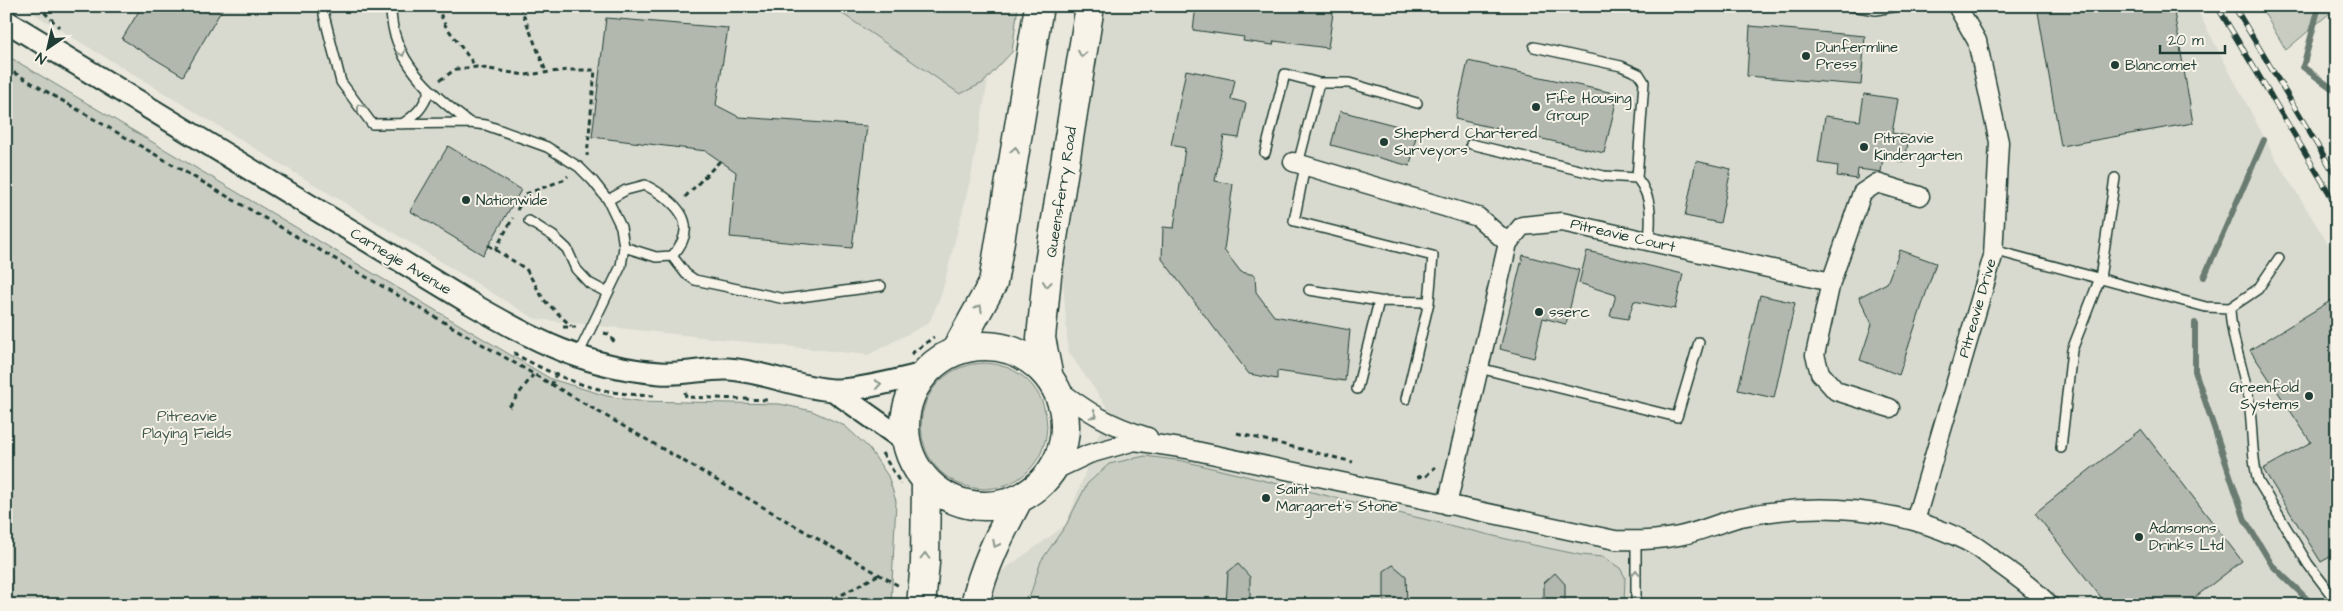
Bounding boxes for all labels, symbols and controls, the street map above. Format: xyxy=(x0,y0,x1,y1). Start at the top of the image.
north arrow xyxy=(22,22,72,72)
scale bar xyxy=(2160,22,2226,54)
text: 20 m xyxy=(2168,30,2204,51)
place label: Dunfermline Press xyxy=(1816,37,1898,75)
text: N xyxy=(32,47,51,69)
one-way arrow xyxy=(396,48,406,57)
one-way arrow xyxy=(1078,50,1088,59)
marker: Dunfermline Press xyxy=(1800,50,1812,62)
place label: Blancomet xyxy=(2125,55,2197,76)
marker: Blancomet xyxy=(2109,59,2121,71)
place label: Fife Housing Group xyxy=(1546,88,1632,126)
marker: Fife Housing Group xyxy=(1530,101,1542,113)
one-way arrow xyxy=(357,104,366,113)
place label: Shepherd Chartered Surveyors xyxy=(1394,123,1538,162)
street label: Queensferry Road xyxy=(1041,125,1083,259)
place label: Pitreavie Kindergarten xyxy=(1874,128,1963,167)
marker: Shepherd Chartered Surveyors xyxy=(1378,136,1390,148)
marker: Pitreavie Kindergarten xyxy=(1858,141,1870,153)
one-way arrow xyxy=(1009,146,1019,155)
place label: Nationwide xyxy=(476,190,548,211)
marker: Nationwide xyxy=(460,194,472,206)
street label: Pitreavie Court xyxy=(1568,213,1677,258)
street label: Carnegie Avenue xyxy=(346,223,455,301)
street label: Pitreavie Drive xyxy=(1953,256,2002,360)
one-way arrow xyxy=(1041,280,1052,288)
place label: sserc xyxy=(1549,302,1590,323)
one-way arrow xyxy=(973,304,983,313)
marker: sserc xyxy=(1533,306,1545,318)
place label: Greenfold Systems xyxy=(2229,377,2299,416)
one-way arrow xyxy=(874,379,883,389)
marker: Greenfold Systems xyxy=(2303,390,2315,402)
park label: Pitreavie Playing Fields xyxy=(142,406,232,445)
one-way arrow xyxy=(1089,409,1098,419)
place label: Saint Margaret's Stone xyxy=(1276,479,1398,518)
marker: Saint Margaret's Stone xyxy=(1260,492,1272,504)
place label: Adamsons Drinks Ltd xyxy=(2149,518,2224,556)
marker: Adamsons Drinks Ltd xyxy=(2133,531,2145,543)
one-way arrow xyxy=(992,539,1002,548)
one-way arrow xyxy=(920,552,930,560)
one-way arrow xyxy=(1631,569,1641,576)

